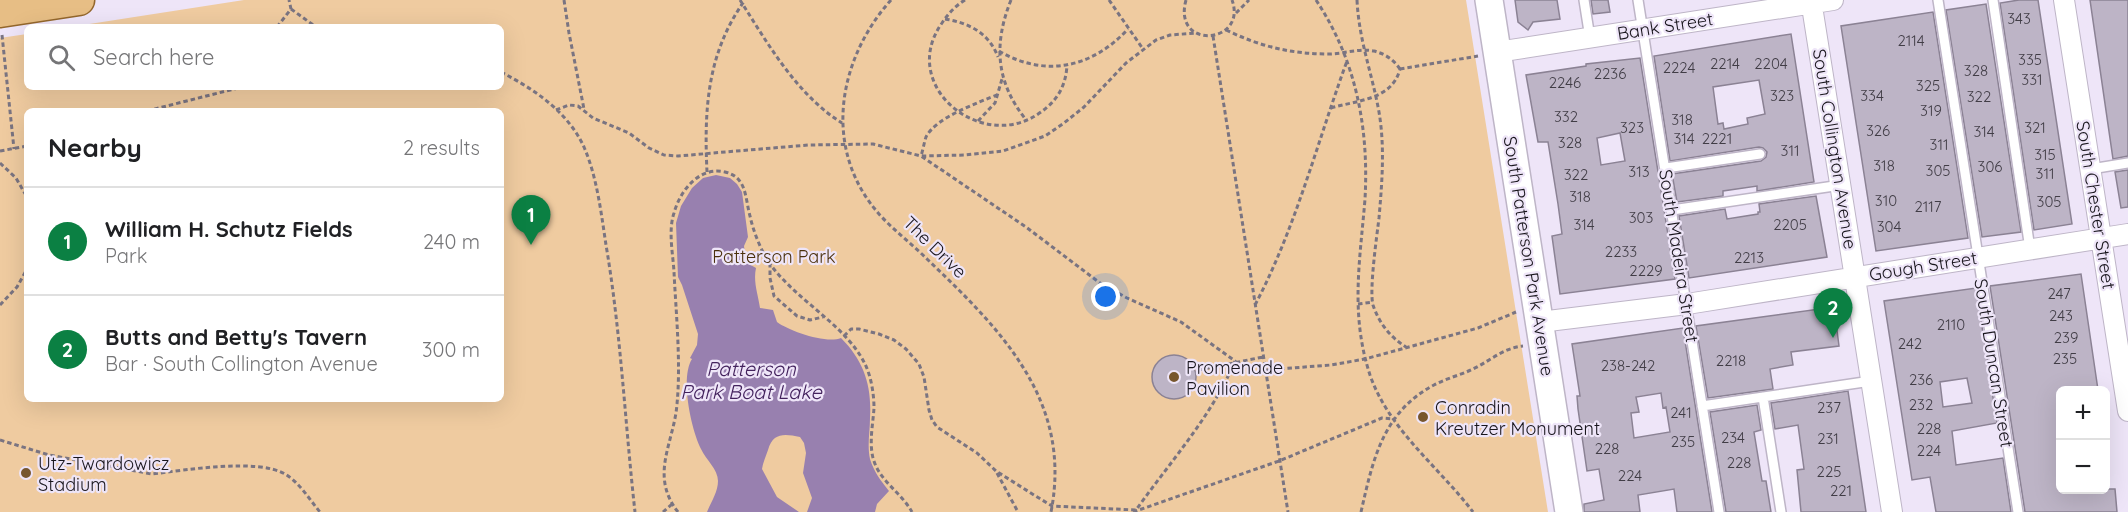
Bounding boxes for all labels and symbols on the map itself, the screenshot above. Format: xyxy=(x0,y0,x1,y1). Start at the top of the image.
street label: Bank Street xyxy=(1615,7,1715,45)
house number: 343 xyxy=(2007,9,2031,28)
house number: 2114 xyxy=(1897,31,1925,50)
street label: South Collington Avenue xyxy=(1808,47,1862,251)
house number: 335 xyxy=(2018,50,2042,69)
house number: 2214 xyxy=(1710,54,1740,73)
house number: 2204 xyxy=(1754,54,1788,73)
house number: 2224 xyxy=(1663,58,1695,77)
house number: 328 xyxy=(1964,61,1988,80)
house number: 2236 xyxy=(1594,64,1626,83)
house number: 331 xyxy=(2021,70,2043,89)
house number: 2246 xyxy=(1549,73,1581,92)
house number: 325 xyxy=(1916,76,1940,95)
house number: 323 xyxy=(1770,86,1794,105)
house number: 334 xyxy=(1860,86,1884,105)
house number: 322 xyxy=(1967,87,1991,106)
house number: 319 xyxy=(1920,101,1942,120)
house number: 332 xyxy=(1554,107,1578,126)
house number: 318 xyxy=(1671,110,1693,129)
house number: 323 xyxy=(1620,118,1644,137)
house number: 321 xyxy=(2024,118,2046,137)
street label: South Chester Street xyxy=(2071,119,2121,291)
house number: 326 xyxy=(1866,121,1890,140)
house number: 314 xyxy=(1973,122,1995,141)
house number: 314 xyxy=(1673,129,1695,148)
house number: 2221 xyxy=(1702,129,1732,148)
house number: 328 xyxy=(1558,133,1582,152)
street label: South Patterson Park Avenue xyxy=(1499,134,1559,378)
house number: 311 xyxy=(1930,135,1948,154)
house number: 311 xyxy=(1781,141,1799,160)
house number: 315 xyxy=(2034,145,2056,164)
house number: 318 xyxy=(1873,156,1895,175)
house number: 306 xyxy=(1978,157,2002,176)
house number: 305 xyxy=(1926,161,1950,180)
house number: 313 xyxy=(1628,162,1650,181)
house number: 311 xyxy=(2036,164,2054,183)
house number: 322 xyxy=(1564,165,1588,184)
street label: South Madeira Street xyxy=(1654,168,1704,344)
house number: 318 xyxy=(1569,187,1591,206)
house number: 310 xyxy=(1875,191,1897,210)
house number: 305 xyxy=(2037,192,2061,211)
pin: 1 xyxy=(512,196,550,245)
house number: 2117 xyxy=(1914,197,1942,216)
house number: 303 xyxy=(1629,208,1653,227)
street label: The Drive xyxy=(898,211,972,283)
house number: 314 xyxy=(1573,215,1595,234)
house number: 2205 xyxy=(1773,215,1807,234)
house number: 304 xyxy=(1877,217,1901,236)
house number: 2233 xyxy=(1605,242,1637,261)
park label: Patterson Park xyxy=(712,245,836,268)
street label: Gough Street xyxy=(1867,246,1979,286)
house number: 2213 xyxy=(1734,248,1764,267)
house number: 2229 xyxy=(1629,261,1663,280)
street label: South Duncan Street xyxy=(1969,277,2019,449)
your location xyxy=(1091,282,1120,311)
house number: 247 xyxy=(2047,284,2071,303)
pin: 2 xyxy=(1814,288,1852,338)
house number: 243 xyxy=(2049,306,2073,325)
house number: 2110 xyxy=(1937,315,1965,334)
house number: 239 xyxy=(2054,328,2078,347)
house number: 242 xyxy=(1898,334,1922,353)
house number: 235 xyxy=(2053,349,2077,368)
house number: 2218 xyxy=(1716,351,1746,370)
water label: Patterson Park Boat Lake xyxy=(680,356,822,404)
place label: Promenade Pavilion xyxy=(1186,356,1283,400)
house number: 238-242 xyxy=(1601,356,1655,375)
marker: Promenade Pavilion xyxy=(1167,370,1181,384)
house number: 236 xyxy=(1909,370,1933,389)
house number: 232 xyxy=(1909,395,1933,414)
place label: Conradin Kreutzer Monument xyxy=(1435,396,1600,440)
house number: 237 xyxy=(1817,398,1841,417)
house number: 241 xyxy=(1670,403,1692,422)
marker: Conradin Kreutzer Monument xyxy=(1416,410,1430,424)
house number: 228 xyxy=(1917,419,1941,438)
house number: 234 xyxy=(1721,428,1745,447)
house number: 231 xyxy=(1817,429,1839,448)
house number: 235 xyxy=(1671,432,1695,451)
house number: 228 xyxy=(1595,439,1619,458)
house number: 224 xyxy=(1917,441,1941,460)
place label: Utz-Twardowicz Stadium xyxy=(38,452,169,496)
house number: 228 xyxy=(1727,453,1751,472)
house number: 225 xyxy=(1817,462,1841,481)
marker: Utz-Twardowicz Stadium xyxy=(19,466,33,480)
house number: 224 xyxy=(1618,466,1642,485)
house number: 221 xyxy=(1830,481,1852,500)

